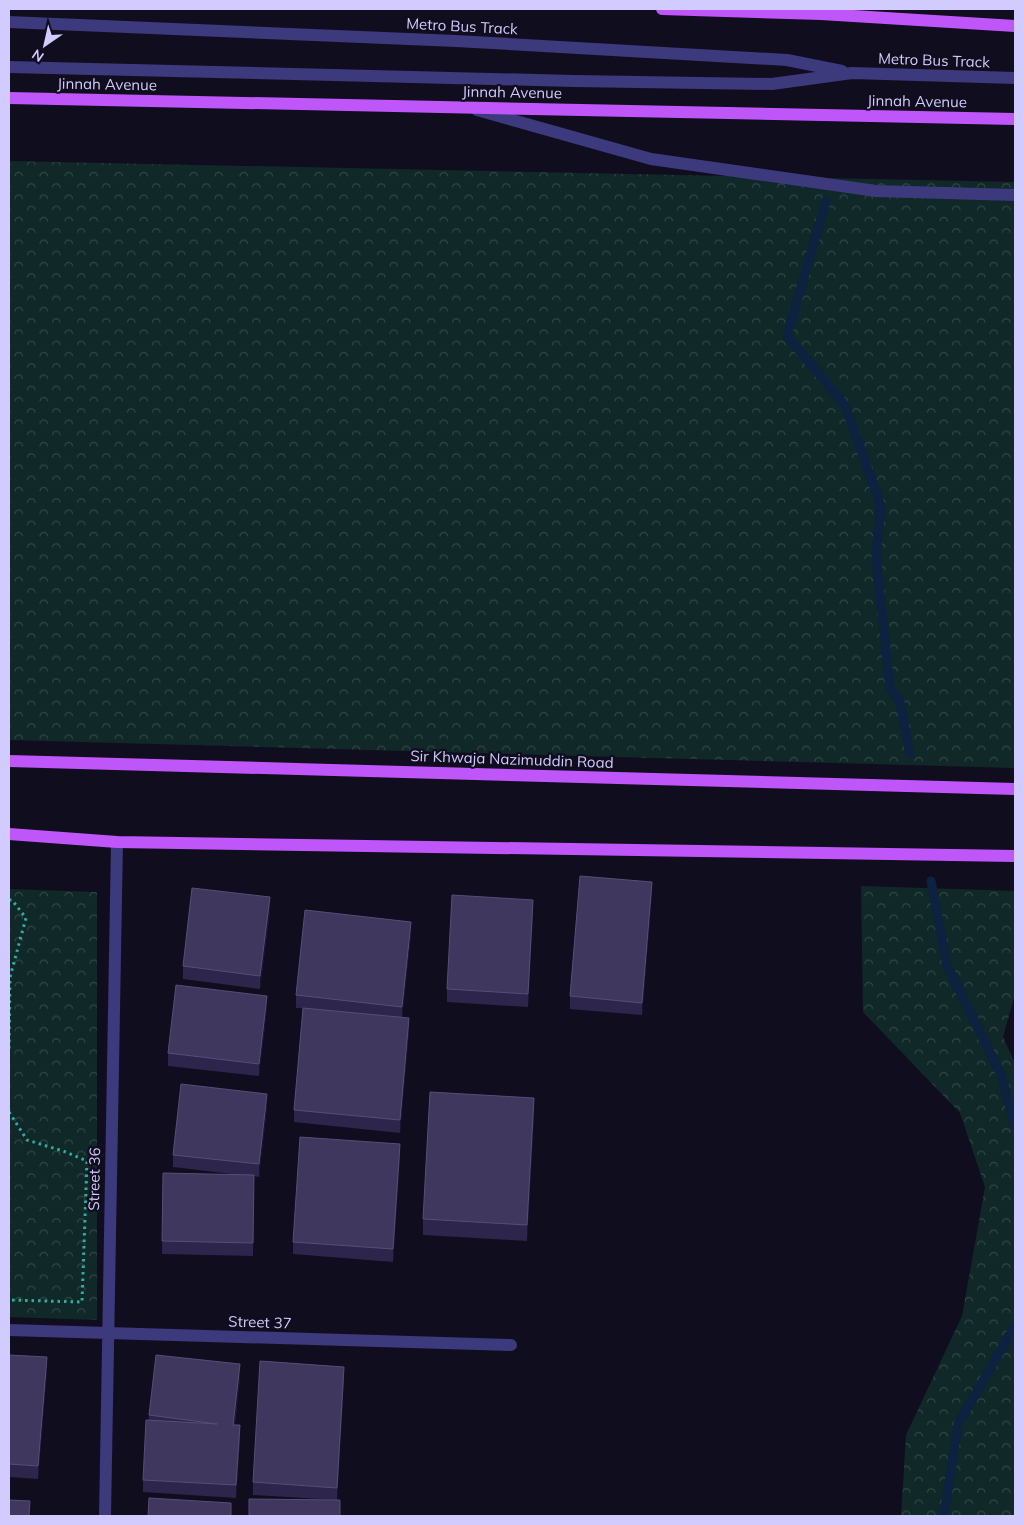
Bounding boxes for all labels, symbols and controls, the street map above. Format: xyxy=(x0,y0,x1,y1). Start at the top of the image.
street label: Metro Bus Track xyxy=(406,14,519,38)
north arrow xyxy=(20,20,70,70)
text: N xyxy=(28,45,47,66)
street label: Metro Bus Track xyxy=(878,49,990,71)
street label: Jinnah Avenue xyxy=(57,74,157,94)
street label: Jinnah Avenue xyxy=(462,82,562,102)
street label: Jinnah Avenue xyxy=(867,91,967,111)
street label: Sir Khwaja Nazimuddin Road xyxy=(410,746,614,772)
street label: Street 36 xyxy=(84,1147,104,1211)
street label: Street 37 xyxy=(228,1311,292,1333)

